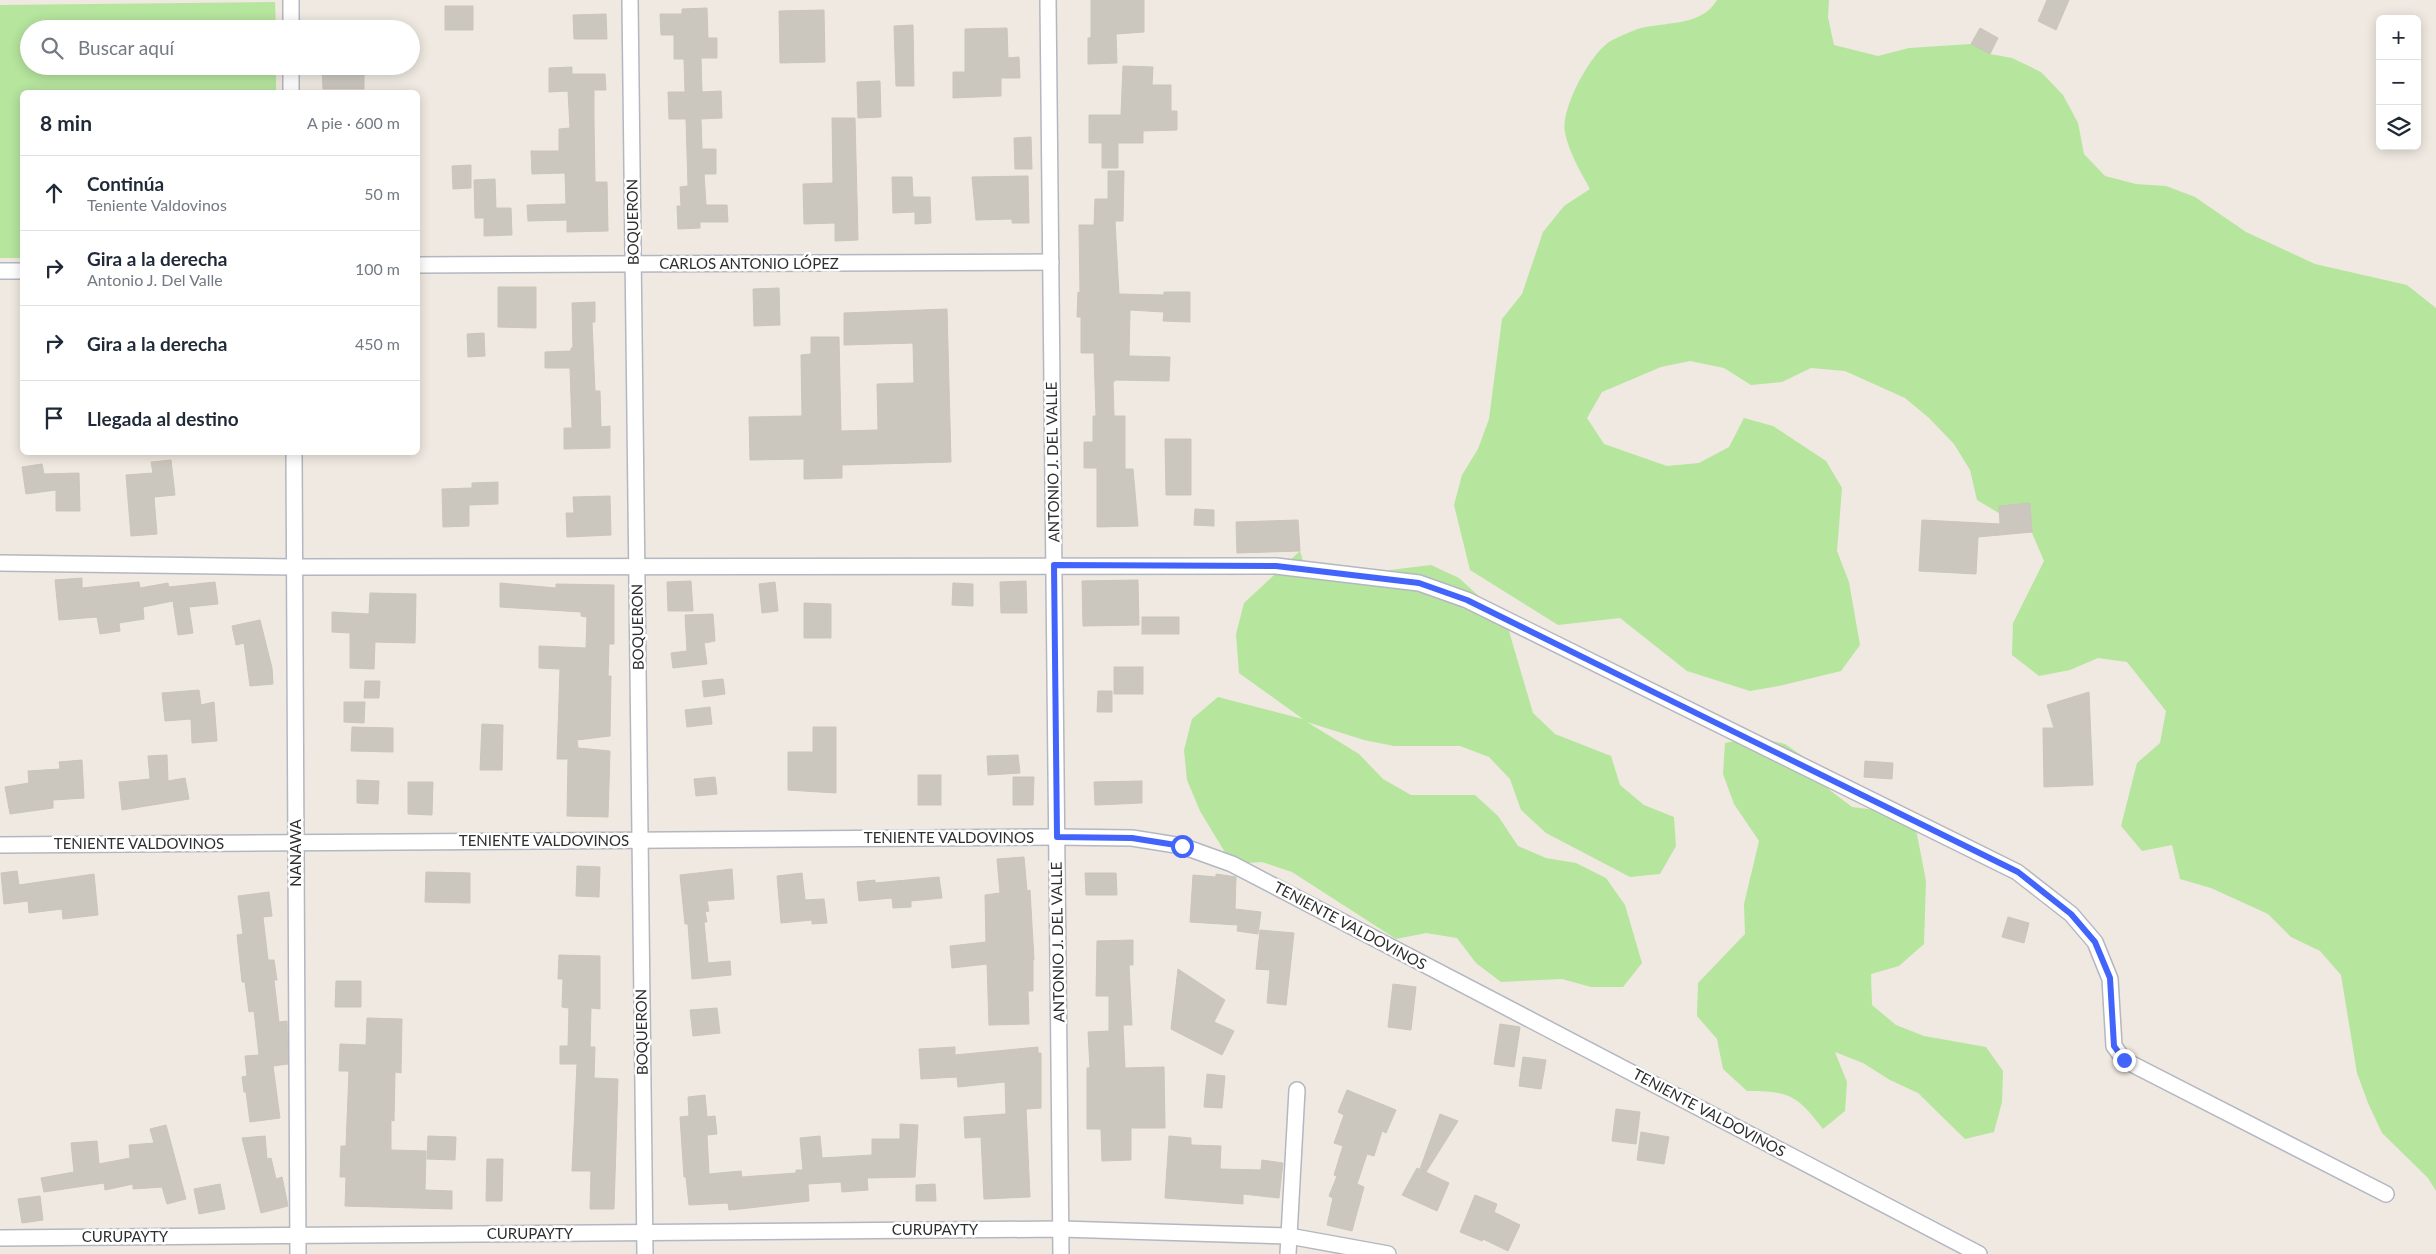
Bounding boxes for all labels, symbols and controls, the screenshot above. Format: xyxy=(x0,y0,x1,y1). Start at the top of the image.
map controls xyxy=(2376,15,2421,150)
button: + xyxy=(2376,15,2421,60)
search box xyxy=(20,20,420,75)
icon: search xyxy=(38,34,66,62)
text: Buscar aquí xyxy=(78,36,174,59)
button: − xyxy=(2376,60,2421,105)
button: layers xyxy=(2376,105,2421,150)
text: 8 min xyxy=(40,110,92,135)
text: A pie · 600 m xyxy=(307,113,400,132)
text: Continúa xyxy=(87,172,164,195)
icon: ahead xyxy=(40,179,68,207)
street label: BOQUERON xyxy=(622,179,642,265)
text: 50 m xyxy=(364,184,400,203)
text: Teniente Valdovinos xyxy=(87,195,227,214)
text: Gira a la derecha xyxy=(87,247,227,270)
icon: right xyxy=(40,254,68,282)
street label: CARLOS ANTONIO LÓPEZ xyxy=(659,254,839,272)
text: 100 m xyxy=(355,259,400,278)
text: Antonio J. Del Valle xyxy=(87,270,223,289)
icon: right xyxy=(40,329,68,357)
text: Gira a la derecha xyxy=(87,332,227,355)
text: 450 m xyxy=(355,334,400,353)
street label: ANTONIO J. DEL VALLE xyxy=(1042,381,1062,543)
icon: arrive xyxy=(40,404,68,432)
text: Llegada al destino xyxy=(87,407,239,430)
street label: BOQUERON xyxy=(627,584,647,670)
street label: NANAWA xyxy=(286,818,304,887)
street label: TENIENTE VALDOVINOS xyxy=(864,828,1034,846)
street label: TENIENTE VALDOVINOS xyxy=(459,831,629,849)
street label: TENIENTE VALDOVINOS xyxy=(54,834,224,852)
route start xyxy=(1171,835,1194,858)
street label: ANTONIO J. DEL VALLE xyxy=(1047,861,1067,1023)
street label: TENIENTE VALDOVINOS xyxy=(1271,877,1430,973)
street label: BOQUERON xyxy=(631,989,651,1075)
route end xyxy=(2113,1049,2136,1072)
street label: TENIENTE VALDOVINOS xyxy=(1630,1064,1789,1160)
street label: CURUPAYTY xyxy=(892,1220,979,1238)
street label: CURUPAYTY xyxy=(487,1224,574,1242)
street label: CURUPAYTY xyxy=(82,1227,169,1245)

